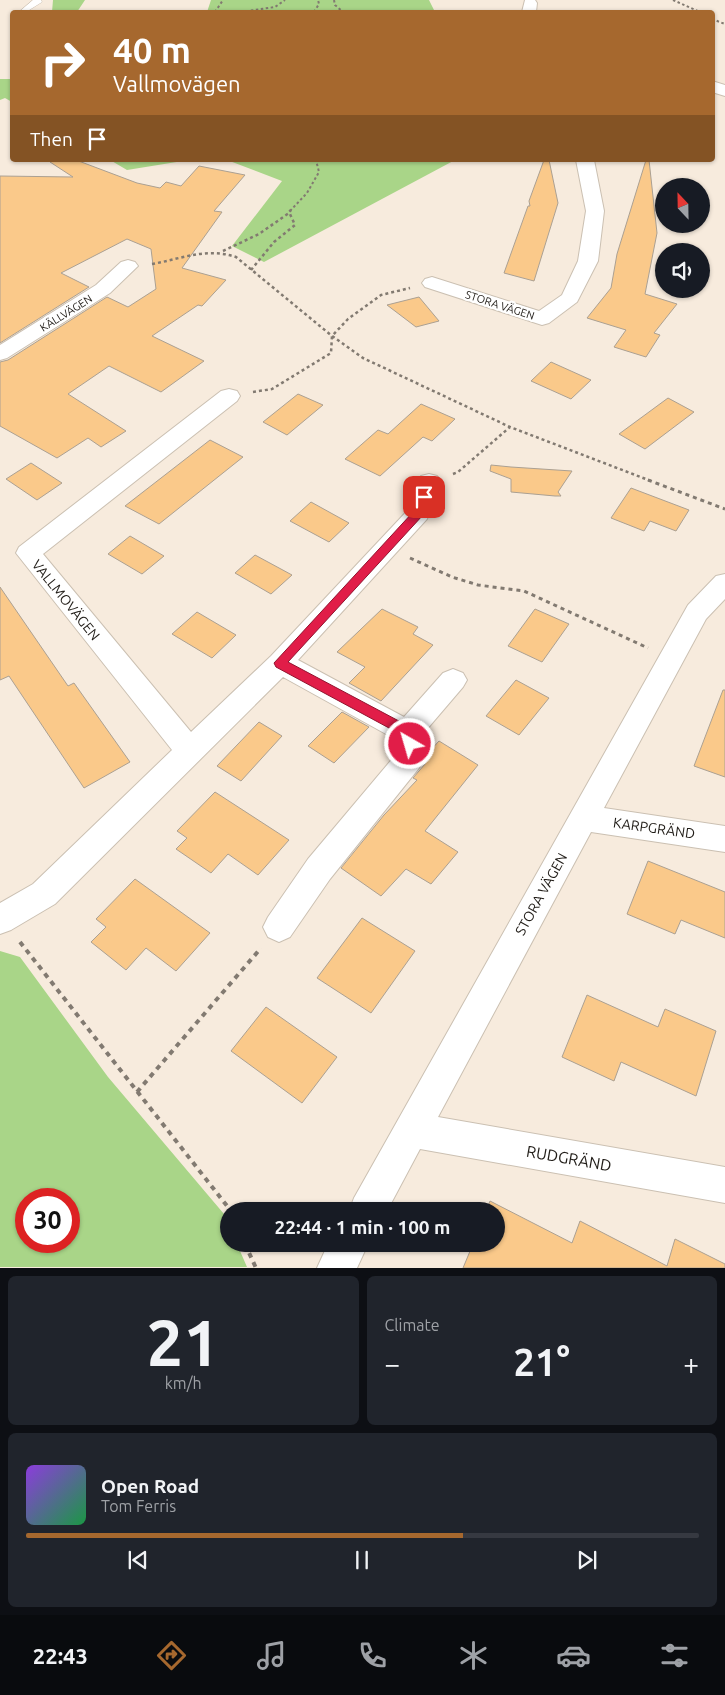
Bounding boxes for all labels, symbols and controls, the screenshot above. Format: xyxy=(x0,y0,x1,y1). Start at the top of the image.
icon: right xyxy=(30,30,95,95)
text: 40 m xyxy=(113,30,191,70)
text: Vallmovägen xyxy=(113,71,241,96)
icon: arrive xyxy=(83,125,111,153)
text: Then xyxy=(30,128,73,150)
north arrow xyxy=(655,178,710,232)
map controls xyxy=(655,178,710,298)
button: sound xyxy=(655,243,710,298)
street label: STORA VÄGEN xyxy=(464,288,536,322)
street label: KÄLLVÄGEN xyxy=(38,292,94,334)
pin xyxy=(403,476,445,518)
icon: arrive xyxy=(410,483,438,511)
street label: VALLMOVÄGEN xyxy=(29,557,103,643)
position arrow xyxy=(383,717,435,769)
street label: KARPGRÄND xyxy=(612,814,696,842)
street label: STORA VÄGEN xyxy=(512,850,570,938)
street label: RUDGRÄND xyxy=(525,1142,613,1174)
speed limit sign: 30 xyxy=(15,1188,80,1253)
text: 22:44 · 1 min · 100 m xyxy=(275,1216,450,1238)
text: 21 xyxy=(147,1305,220,1378)
text: Climate xyxy=(385,1316,440,1334)
text: 21° xyxy=(514,1341,570,1383)
text: − xyxy=(385,1348,400,1379)
text: + xyxy=(683,1348,699,1379)
text: km/h xyxy=(165,1374,202,1392)
text: Open Road xyxy=(101,1475,199,1497)
text: Tom Ferris xyxy=(101,1497,176,1515)
icon: previous xyxy=(124,1546,152,1574)
icon: pause xyxy=(348,1546,376,1574)
icon: next xyxy=(573,1546,601,1574)
icon: directions xyxy=(154,1638,189,1673)
icon: music xyxy=(254,1638,289,1673)
icon: phone xyxy=(355,1638,390,1673)
icon: climate xyxy=(456,1638,491,1673)
icon: car xyxy=(556,1638,591,1673)
icon: filters xyxy=(657,1638,692,1673)
text: 22:43 xyxy=(33,1643,88,1668)

